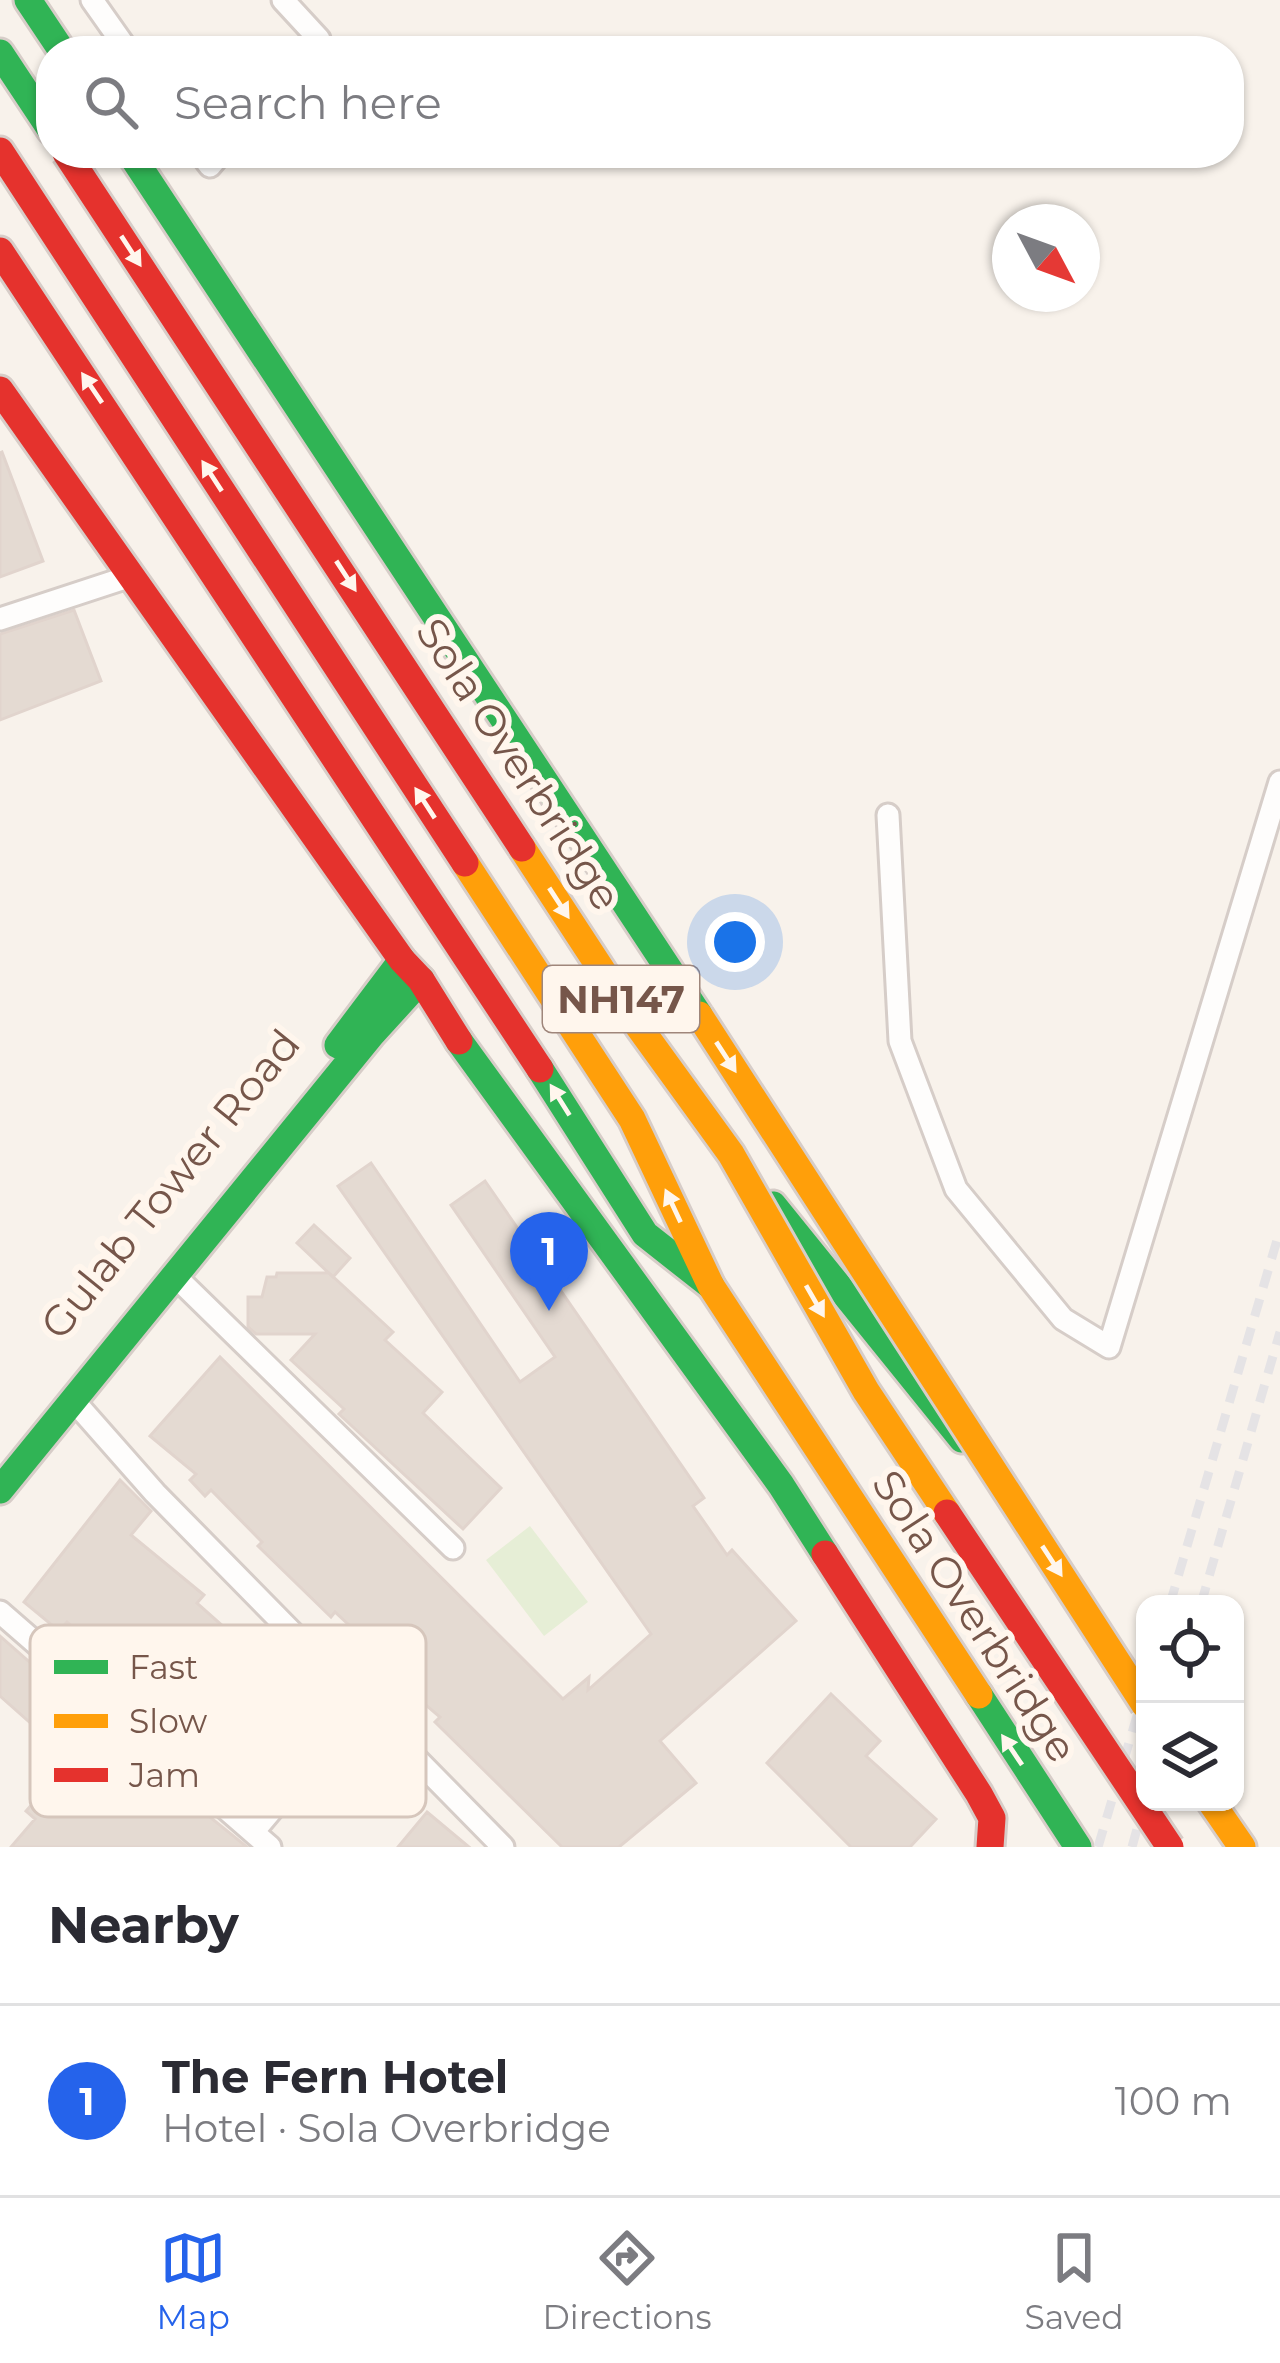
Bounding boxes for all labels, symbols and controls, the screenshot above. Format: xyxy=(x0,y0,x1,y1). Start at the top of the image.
search box xyxy=(36,36,1244,168)
icon: search xyxy=(78,69,144,135)
text: Search here xyxy=(174,75,442,130)
north arrow xyxy=(992,204,1100,312)
one-way arrow xyxy=(119,234,141,267)
one-way arrow xyxy=(81,371,104,404)
one-way arrow xyxy=(201,460,223,493)
one-way arrow xyxy=(334,560,356,593)
street label: Sola Overbridge xyxy=(405,608,633,920)
one-way arrow xyxy=(415,786,437,819)
one-way arrow xyxy=(547,886,569,919)
your location xyxy=(705,912,765,972)
road number: NH147 xyxy=(543,966,699,1032)
street label: Gulab Tower Road xyxy=(29,1019,311,1349)
one-way arrow xyxy=(715,1040,737,1073)
one-way arrow xyxy=(549,1084,571,1116)
one-way arrow xyxy=(663,1188,683,1223)
pin: 1 xyxy=(510,1212,588,1311)
one-way arrow xyxy=(803,1284,824,1318)
street label: Sola Overbridge xyxy=(861,1460,1089,1772)
one-way arrow xyxy=(1040,1544,1062,1577)
map controls xyxy=(1136,1595,1244,1811)
button: locate xyxy=(1136,1595,1244,1703)
legend xyxy=(30,1625,426,1817)
text: Fast xyxy=(129,1647,198,1687)
text: Slow xyxy=(129,1701,207,1741)
button: layers xyxy=(1136,1703,1244,1811)
one-way arrow xyxy=(1001,1734,1024,1767)
text: Jam xyxy=(128,1755,200,1795)
text: Nearby xyxy=(48,1894,239,1956)
text: The Fern Hotel xyxy=(162,2049,508,2104)
text: 1 xyxy=(79,2077,95,2125)
text: 100 m xyxy=(1115,2077,1232,2125)
text: Hotel · Sola Overbridge xyxy=(162,2104,611,2152)
tab: Map xyxy=(156,2225,230,2337)
tab: Directions xyxy=(543,2225,712,2337)
tab: Saved xyxy=(1024,2225,1124,2337)

